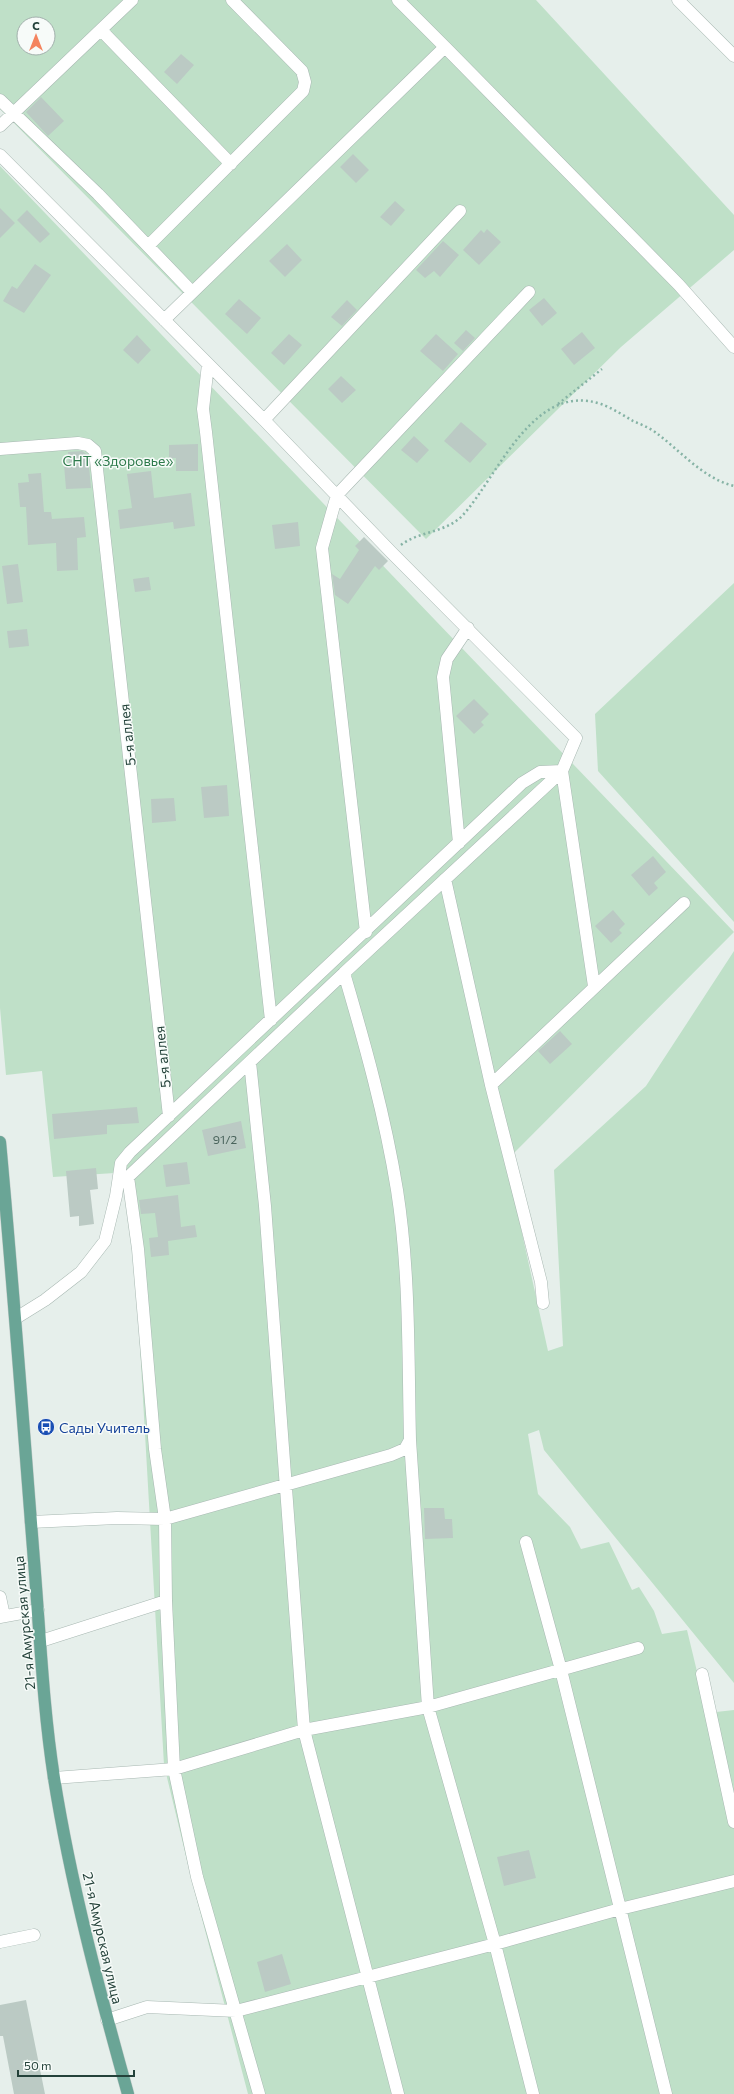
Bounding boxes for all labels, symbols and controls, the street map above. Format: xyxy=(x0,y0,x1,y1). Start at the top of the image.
north arrow xyxy=(16,16,56,56)
text: С xyxy=(32,19,40,32)
park label: СНТ «Здоровье» xyxy=(63,452,173,469)
street label: 5-я аллея xyxy=(115,703,139,767)
street label: 5-я аллея xyxy=(150,1025,174,1089)
house number: 91/2 xyxy=(213,1132,238,1146)
bus stop icon: Сады Учитель xyxy=(36,1417,56,1437)
place label: Сады Учитель xyxy=(59,1419,150,1436)
street label: 21-я Амурская улица xyxy=(10,1555,38,1691)
street label: 21-я Амурская улица xyxy=(80,1870,126,2006)
scale bar xyxy=(18,2052,134,2078)
text: 50 m xyxy=(24,2058,52,2072)

